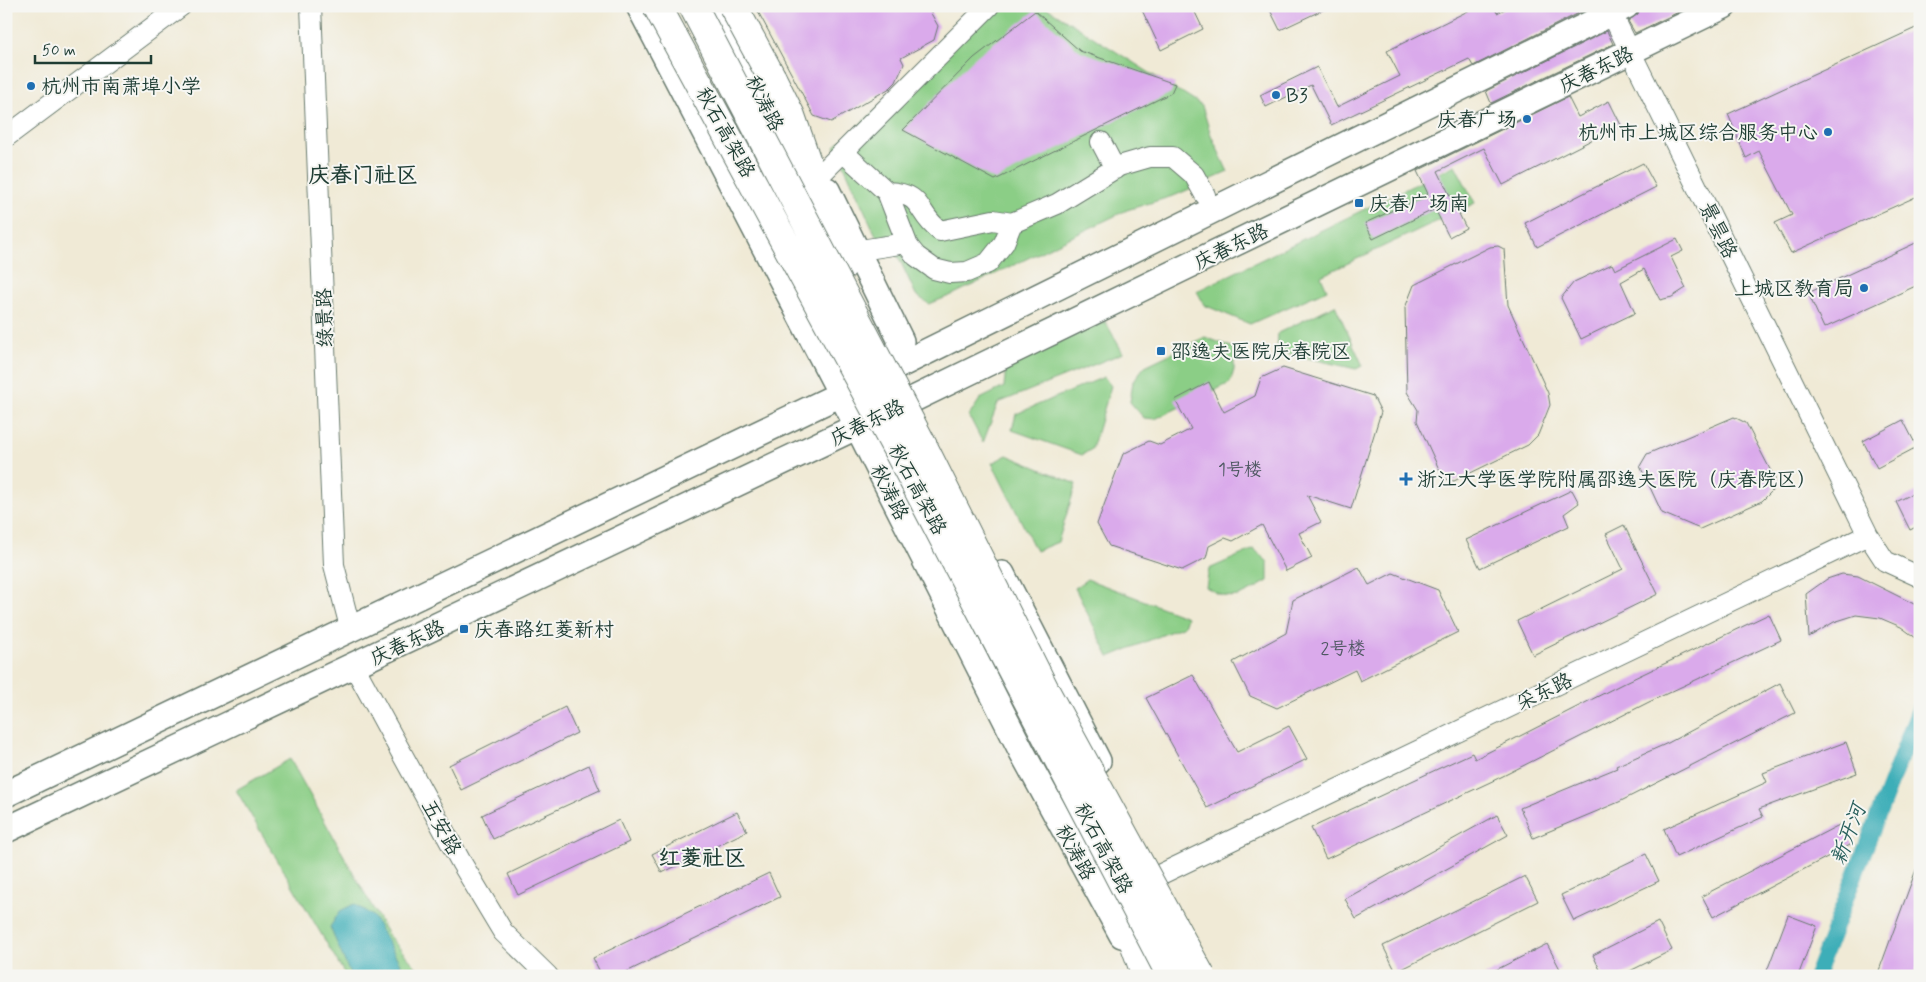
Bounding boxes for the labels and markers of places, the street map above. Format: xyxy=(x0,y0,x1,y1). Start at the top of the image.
place label: 杭州市南萧埠小学 xyxy=(41,74,201,101)
marker: 杭州市南萧埠小学 xyxy=(25,80,37,92)
place label: B3 xyxy=(1286,83,1308,110)
marker: B3 xyxy=(1270,89,1282,101)
place label: 庆春广场 xyxy=(1437,107,1517,134)
marker: 庆春广场 xyxy=(1521,113,1533,125)
place label: 杭州市上城区综合服务中心 xyxy=(1578,120,1818,147)
marker: 杭州市上城区综合服务中心 xyxy=(1822,126,1834,138)
place label: 庆春广场南 xyxy=(1369,191,1469,218)
marker: 庆春广场南 xyxy=(1353,197,1365,209)
place label: 上城区教育局 xyxy=(1734,276,1854,303)
marker: 上城区教育局 xyxy=(1858,282,1870,294)
place label: 邵逸夫医院庆春院区 xyxy=(1171,339,1351,366)
marker: 邵逸夫医院庆春院区 xyxy=(1155,345,1167,357)
place label: 浙江大学医学院附属邵逸夫医院（庆春院区） xyxy=(1417,467,1817,494)
marker: 浙江大学医学院附属邵逸夫医院（庆春院区） xyxy=(1399,472,1413,486)
place label: 庆春路红菱新村 xyxy=(474,617,614,644)
marker: 庆春路红菱新村 xyxy=(458,623,470,635)

